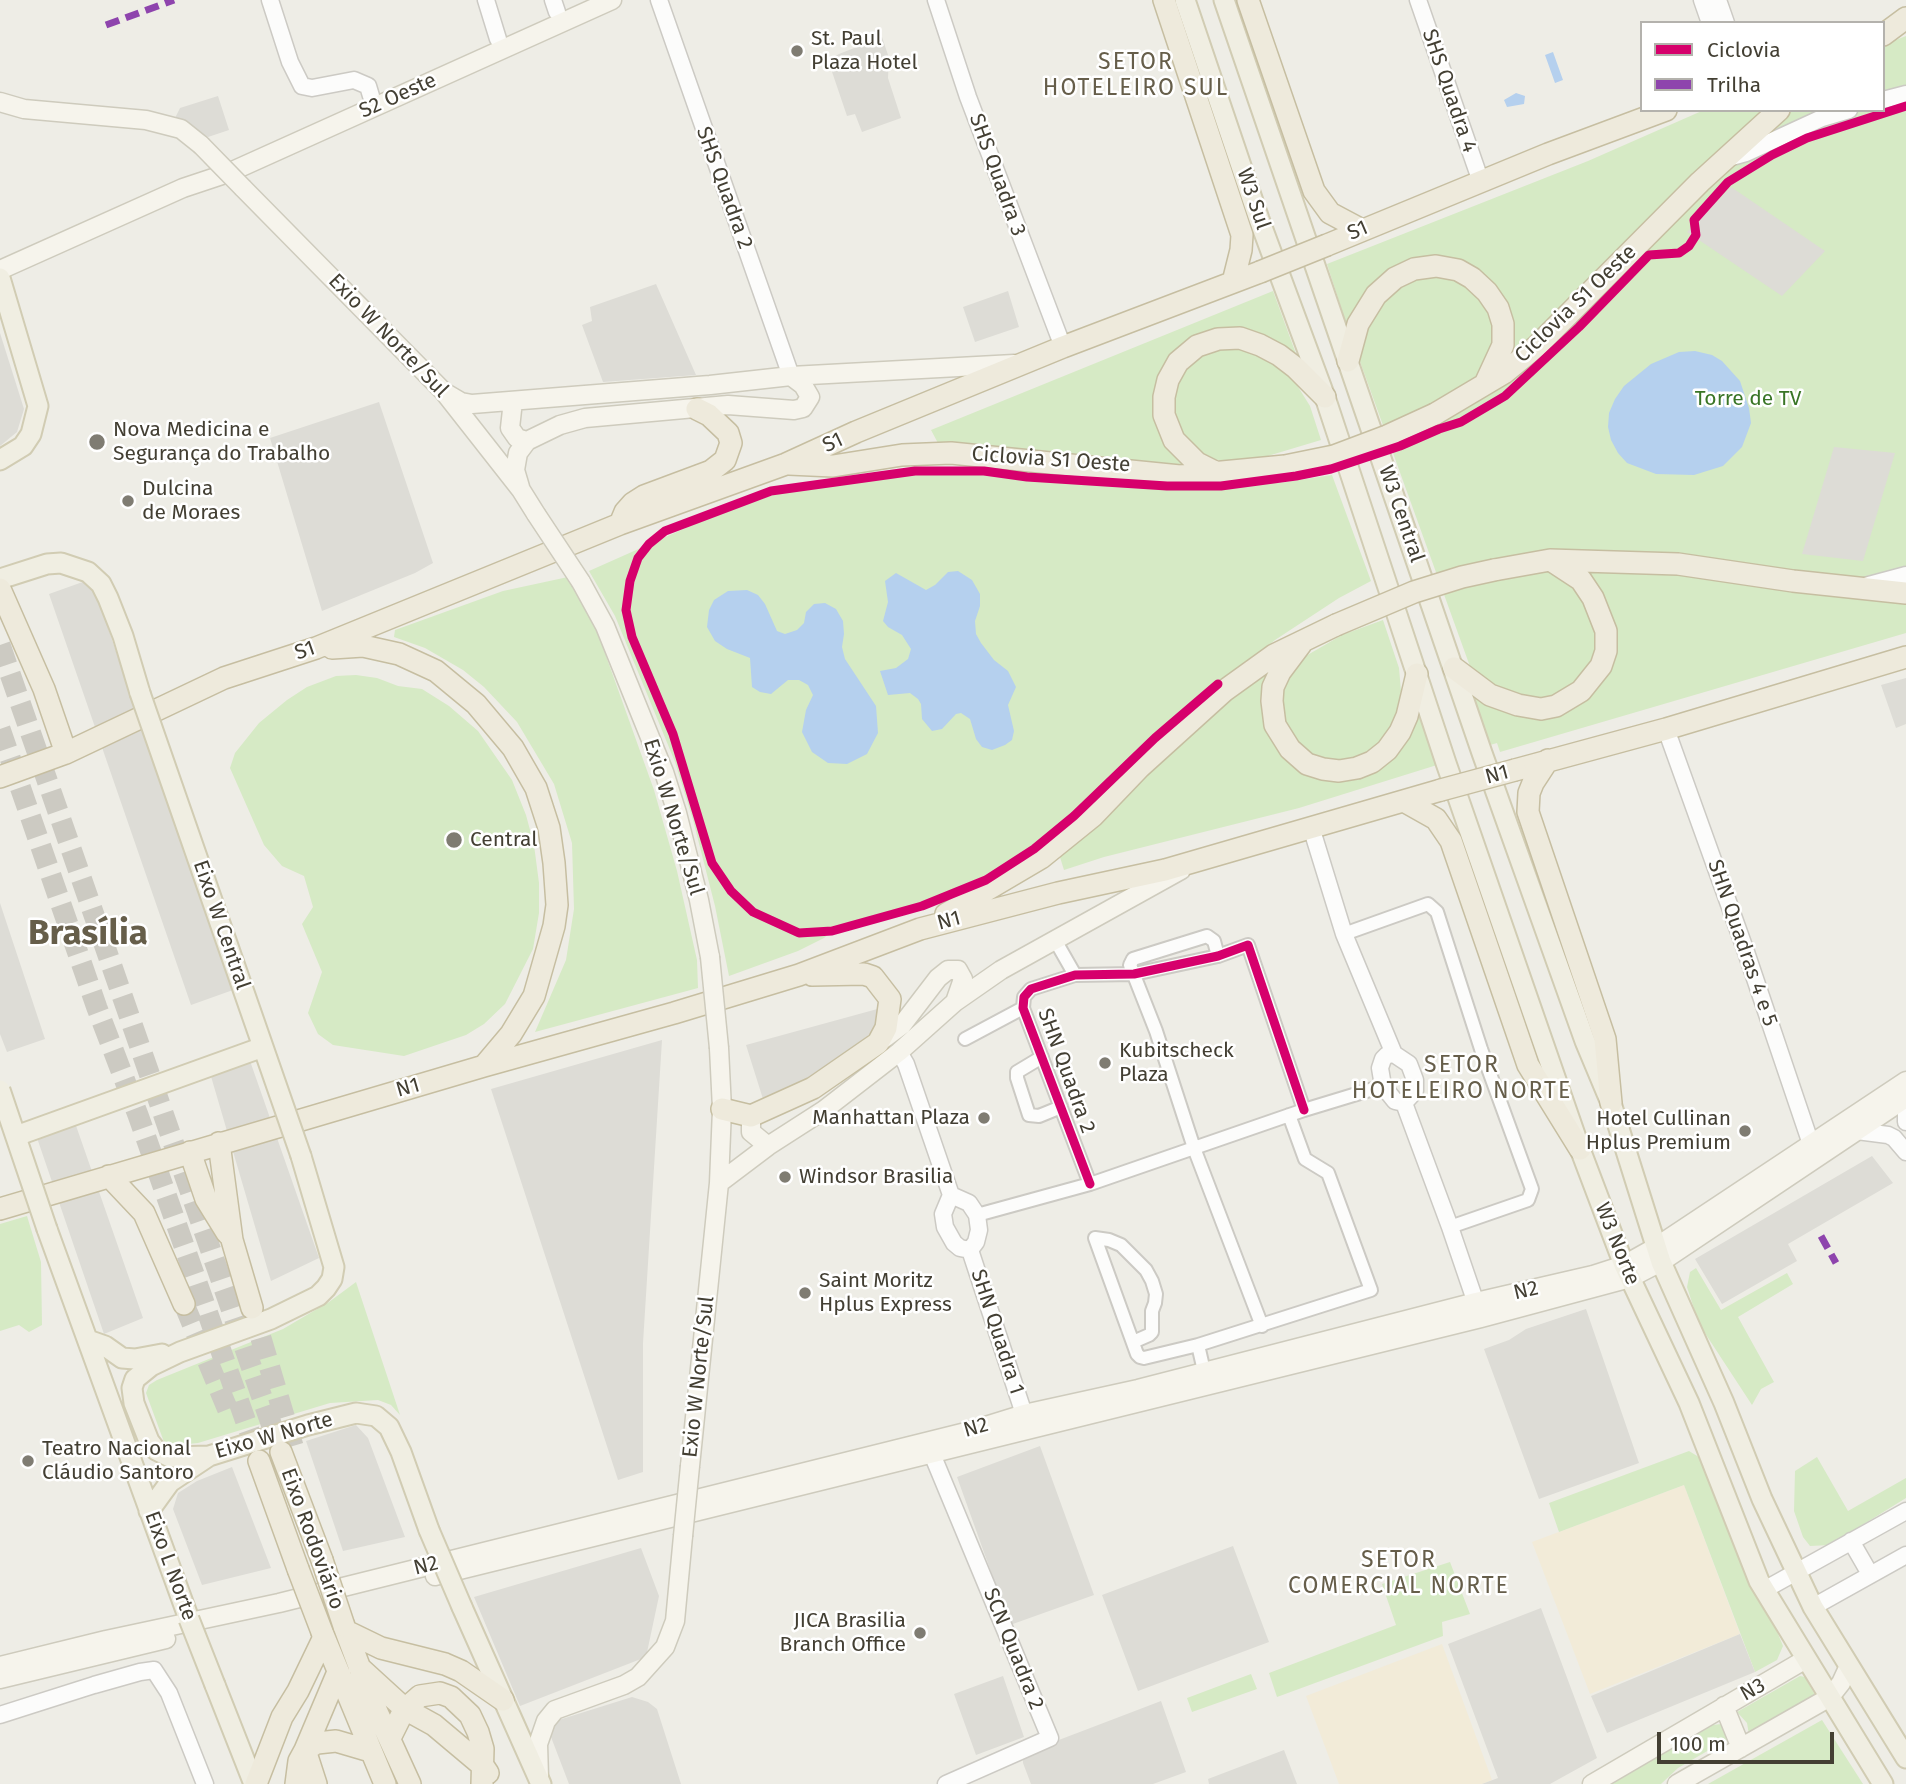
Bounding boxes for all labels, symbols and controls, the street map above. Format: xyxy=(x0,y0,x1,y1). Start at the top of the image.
legend xyxy=(1640,21,1885,112)
place label: St. Paul Plaza Hotel xyxy=(811,26,918,76)
street label: SHS Quadra 4 xyxy=(1416,26,1482,156)
text: Ciclovia xyxy=(1707,37,1781,63)
marker: St. Paul Plaza Hotel xyxy=(789,43,805,59)
district label: SETOR HOTELEIRO SUL xyxy=(1044,49,1228,103)
street label: S2 Oeste xyxy=(356,68,440,124)
text: Trilha xyxy=(1707,72,1761,98)
street label: SHS Quadra 3 xyxy=(963,110,1031,240)
street label: SHS Quadra 2 xyxy=(690,123,758,253)
street label: W3 Sul xyxy=(1231,165,1275,233)
street label: S1 xyxy=(1344,216,1372,246)
street label: Ciclovia S1 Oeste xyxy=(1510,240,1642,368)
street label: Exio W Norte/Sul xyxy=(323,269,453,403)
park label: Torre de TV xyxy=(1695,386,1801,412)
place label: Nova Medicina e Segurança do Trabalho xyxy=(113,417,330,467)
street label: S1 xyxy=(819,427,847,459)
marker: Nova Medicina e Segurança do Trabalho xyxy=(87,432,107,452)
street label: Ciclovia S1 Oeste xyxy=(971,442,1131,478)
street label: W3 Central xyxy=(1373,462,1429,566)
place label: Dulcina de Moraes xyxy=(142,476,240,526)
marker: Dulcina de Moraes xyxy=(120,493,136,509)
street label: S1 xyxy=(291,636,319,666)
street label: Exio W Norte/Sul xyxy=(637,736,709,898)
street label: N1 xyxy=(1482,760,1512,790)
place label: Central xyxy=(470,827,537,853)
marker: Central xyxy=(444,830,464,850)
street label: SHN Quadras 4 e 5 xyxy=(1702,856,1782,1030)
street label: Eixo W Central xyxy=(187,857,255,993)
street label: N1 xyxy=(934,906,964,936)
district label: Brasília xyxy=(28,913,148,955)
street label: SHN Quadra 2 xyxy=(1032,1005,1100,1137)
place label: Kubitscheck Plaza xyxy=(1119,1038,1234,1088)
district label: SETOR HOTELEIRO NORTE xyxy=(1354,1052,1570,1106)
marker: Kubitscheck Plaza xyxy=(1097,1055,1113,1071)
street label: N1 xyxy=(393,1073,423,1103)
place label: Manhattan Plaza xyxy=(812,1105,970,1131)
place label: Hotel Cullinan Hplus Premium xyxy=(1586,1106,1731,1156)
marker: Manhattan Plaza xyxy=(976,1110,992,1126)
marker: Hotel Cullinan Hplus Premium xyxy=(1737,1123,1753,1139)
place label: Windsor Brasilia xyxy=(799,1164,953,1190)
marker: Windsor Brasilia xyxy=(777,1169,793,1185)
street label: W3 Norte xyxy=(1589,1199,1645,1289)
street label: SHN Quadra 1 xyxy=(965,1266,1029,1398)
place label: Saint Moritz Hplus Express xyxy=(819,1268,952,1318)
street label: N2 xyxy=(1511,1276,1541,1306)
marker: Saint Moritz Hplus Express xyxy=(797,1285,813,1301)
street label: Exio W Norte/Sul xyxy=(678,1295,720,1459)
street label: Eixo W Norte xyxy=(212,1407,336,1465)
street label: N2 xyxy=(961,1412,991,1444)
place label: Teatro Nacional Cláudio Santoro xyxy=(42,1436,194,1486)
marker: Teatro Nacional Cláudio Santoro xyxy=(20,1453,36,1469)
street label: Eixo Rodoviário xyxy=(275,1465,349,1613)
street label: Eixo L Norte xyxy=(139,1508,201,1624)
district label: SETOR COMERCIAL NORTE xyxy=(1290,1547,1508,1601)
street label: N2 xyxy=(411,1551,441,1581)
street label: SCN Quadra 2 xyxy=(977,1585,1049,1713)
place label: JICA Brasilia Branch Office xyxy=(780,1608,906,1658)
marker: JICA Brasilia Branch Office xyxy=(912,1625,928,1641)
street label: N3 xyxy=(1736,1673,1770,1707)
scale bar xyxy=(1661,1718,1838,1762)
text: 100 m xyxy=(1670,1731,1726,1757)

